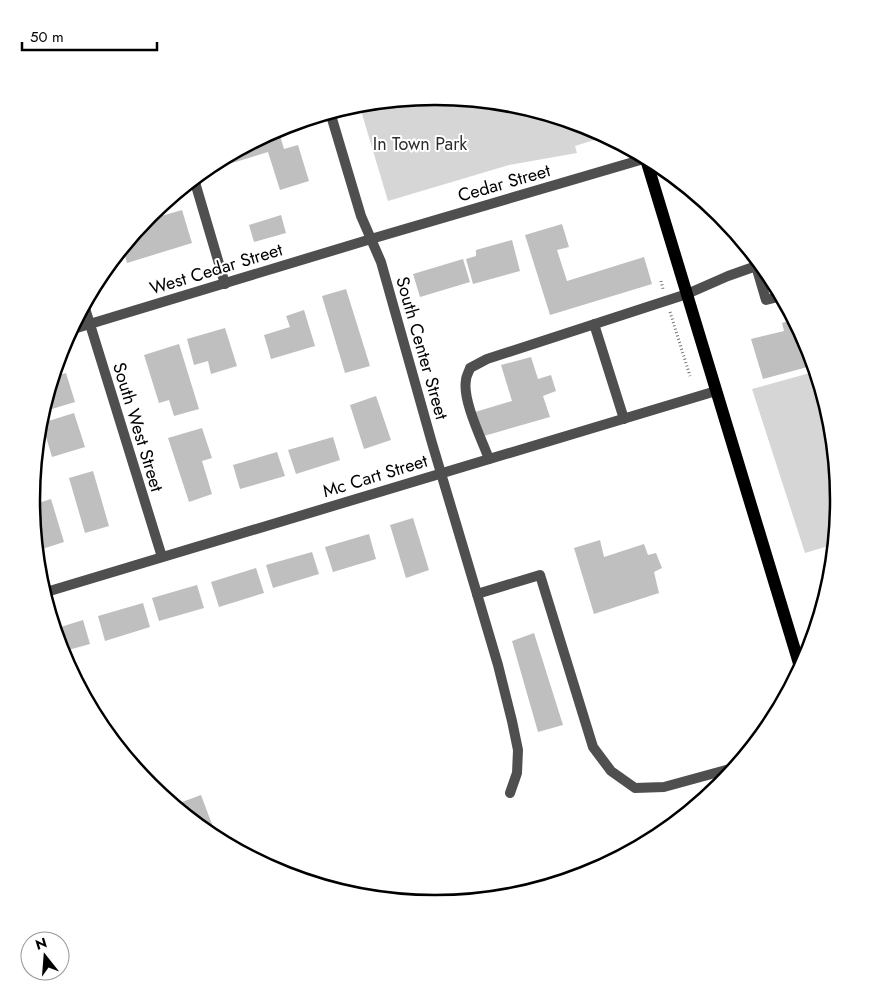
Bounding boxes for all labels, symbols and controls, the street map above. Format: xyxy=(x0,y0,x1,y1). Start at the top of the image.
scale bar xyxy=(22,20,158,52)
text: 50 m xyxy=(30,26,64,48)
park label: In Town Park xyxy=(373,131,467,157)
street label: Cedar Street xyxy=(455,157,554,209)
street label: West Cedar Street xyxy=(146,236,286,302)
street label: South Center Street xyxy=(389,274,455,423)
street label: South West Street xyxy=(106,359,170,495)
street label: Mc Cart Street xyxy=(319,448,431,504)
north arrow xyxy=(20,931,70,981)
text: N xyxy=(33,932,49,955)

